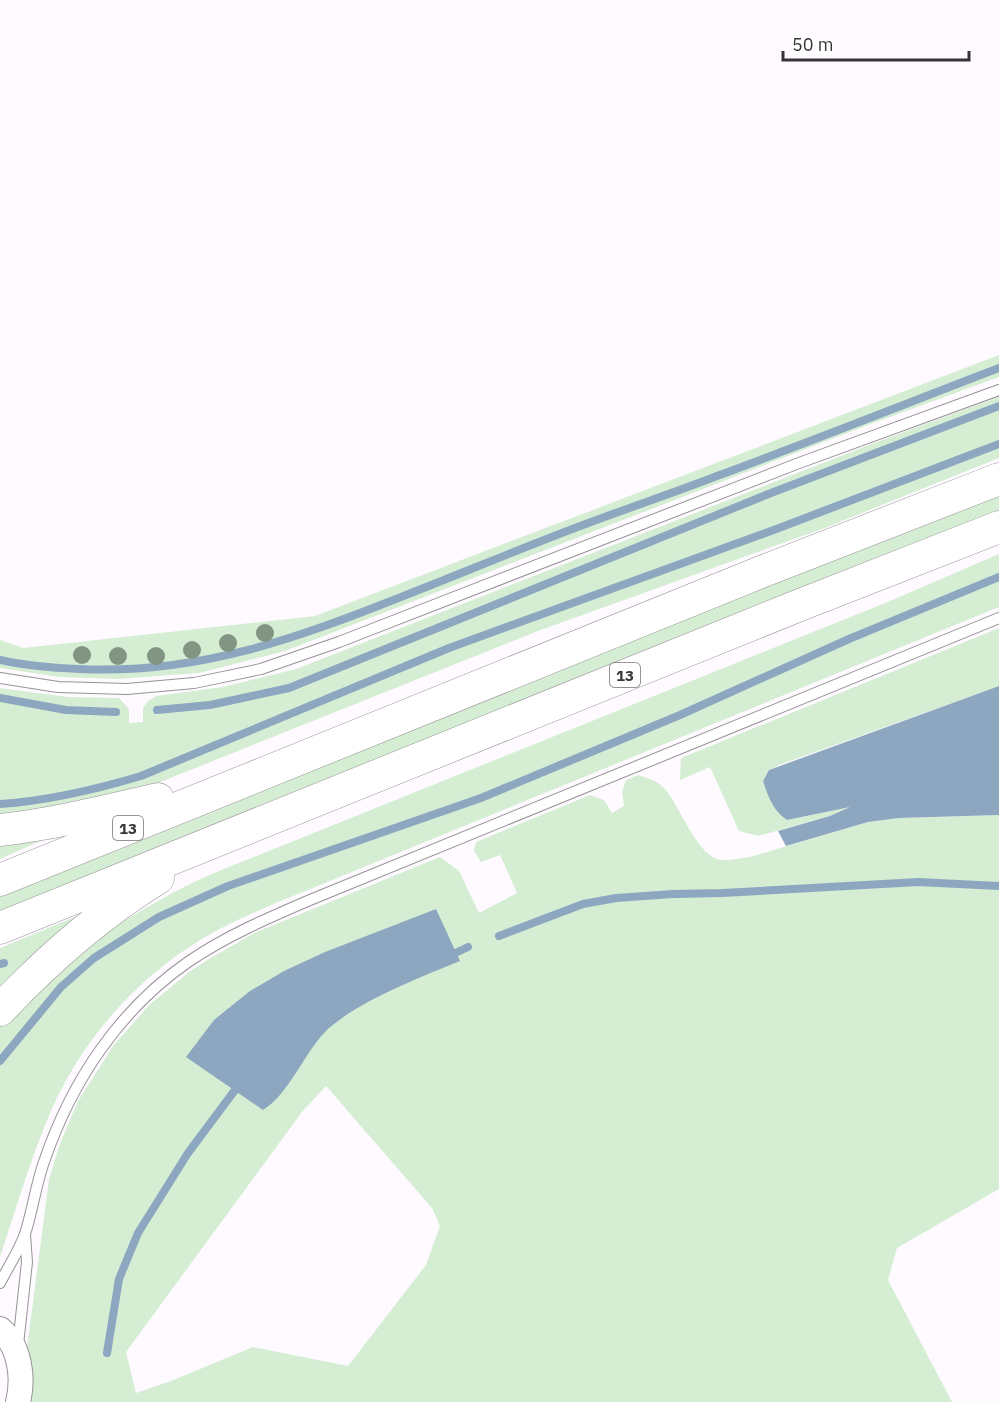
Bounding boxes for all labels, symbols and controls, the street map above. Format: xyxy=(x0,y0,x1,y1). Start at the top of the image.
scale bar xyxy=(783,24,969,62)
text: 50 m xyxy=(792,33,834,56)
road number: 13 xyxy=(610,663,640,687)
road number: 13 xyxy=(113,816,143,840)

